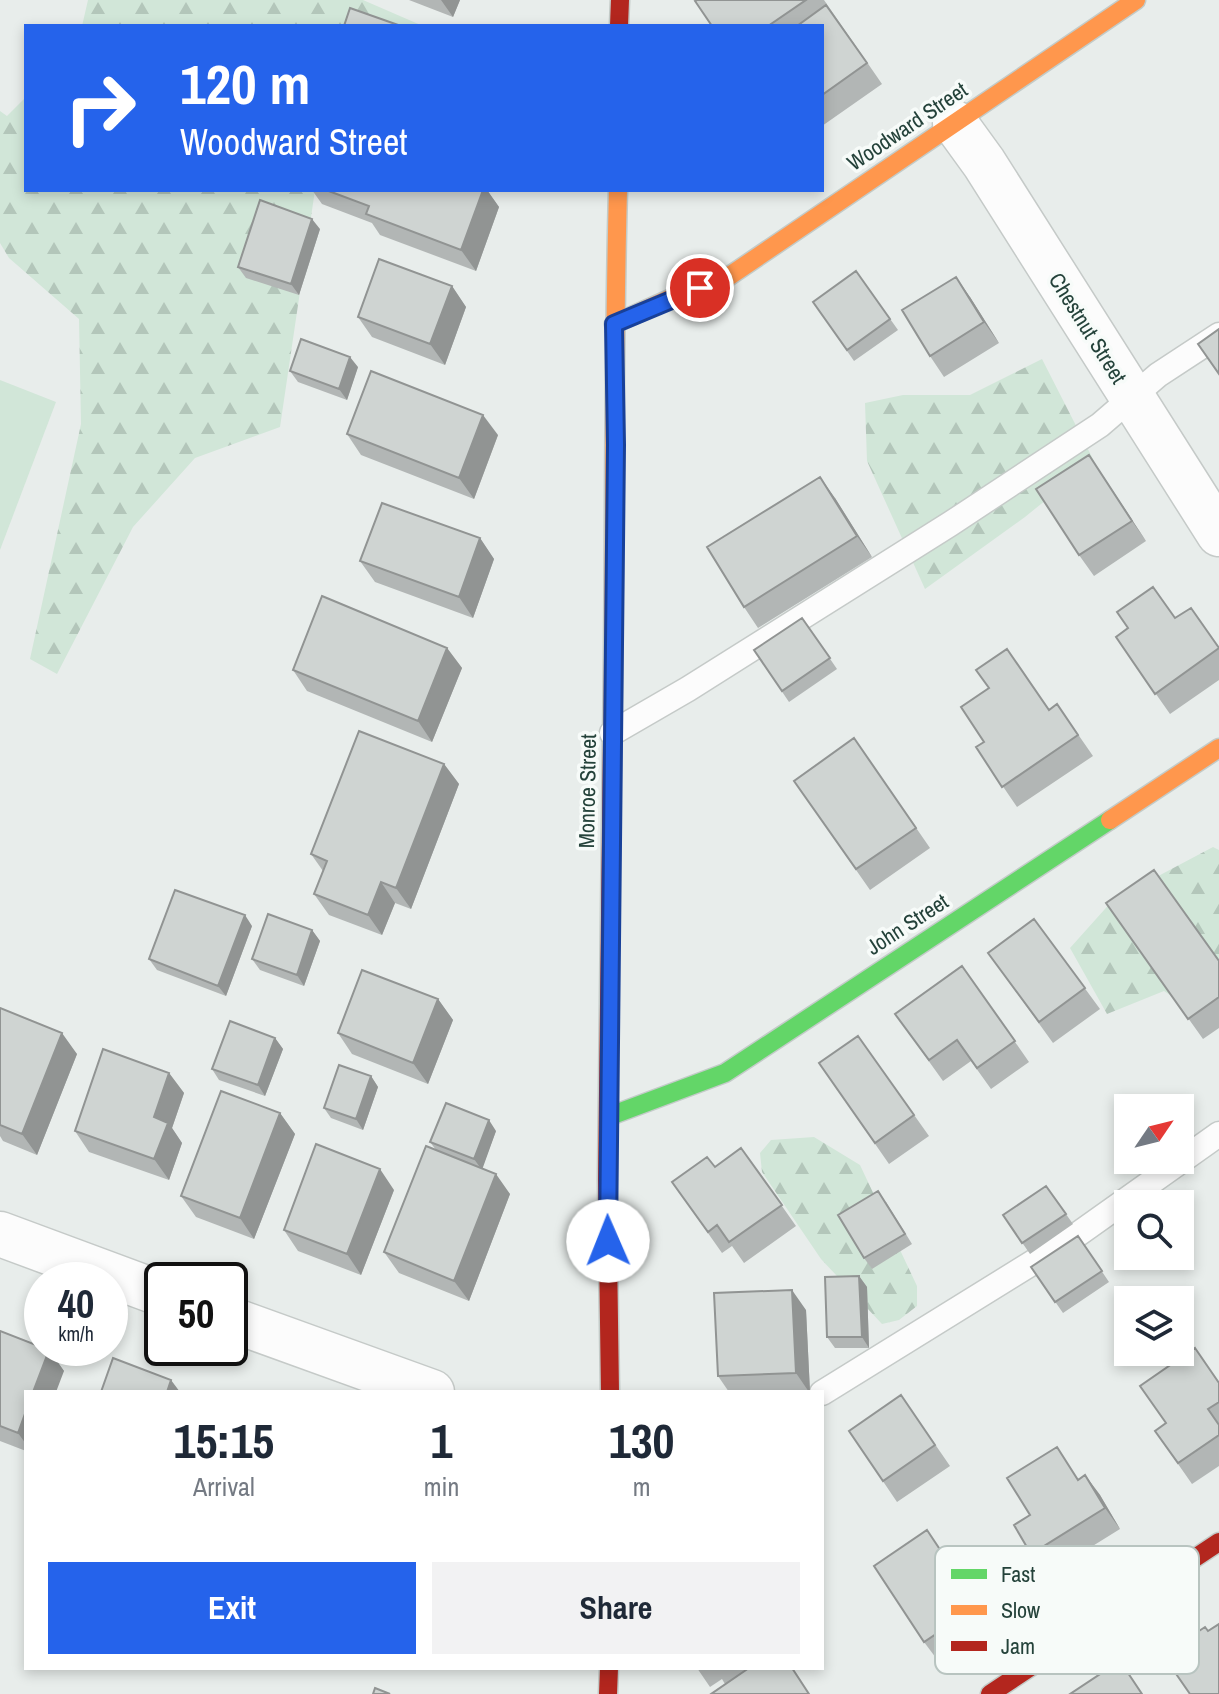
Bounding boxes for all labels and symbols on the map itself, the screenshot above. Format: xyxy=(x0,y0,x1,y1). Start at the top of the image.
street label: Woodward Street xyxy=(841,75,973,177)
pin xyxy=(666,254,734,322)
street label: Chestnut Street xyxy=(1042,267,1134,389)
street label: Monroe Street xyxy=(571,734,603,848)
street label: John Street xyxy=(860,886,954,962)
north arrow xyxy=(1114,1094,1194,1174)
position arrow xyxy=(566,1199,650,1283)
speed limit sign: 50 xyxy=(144,1262,248,1366)
legend xyxy=(935,1546,1199,1674)
text: Fast xyxy=(1001,1559,1035,1589)
text: Slow xyxy=(1001,1595,1040,1625)
text: Jam xyxy=(1001,1631,1035,1661)

